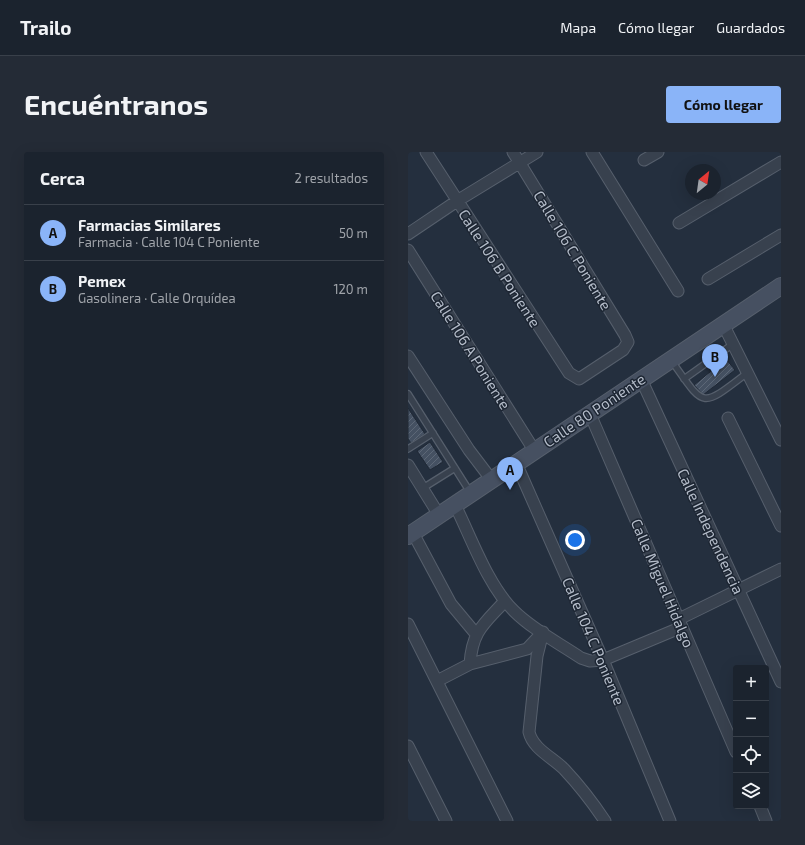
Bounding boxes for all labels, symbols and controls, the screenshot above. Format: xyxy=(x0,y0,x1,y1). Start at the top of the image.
text: Trailo xyxy=(20,16,72,39)
text: Mapa xyxy=(560,19,596,36)
text: Cómo llegar xyxy=(618,19,694,36)
text: Guardados xyxy=(716,19,785,36)
button: Cómo llegar xyxy=(666,86,781,123)
text: Encuéntranos xyxy=(24,87,208,121)
north arrow xyxy=(685,164,721,200)
text: Cerca xyxy=(40,168,85,188)
text: 2 resultados xyxy=(294,170,368,186)
street label: Calle 106 C Poniente xyxy=(530,187,616,313)
street label: Calle 106 B Poniente xyxy=(455,206,545,330)
text: Farmacias Similares xyxy=(78,216,221,234)
text: A xyxy=(49,225,57,241)
text: 50 m xyxy=(339,225,368,241)
text: Farmacia · Calle 104 C Poniente xyxy=(78,234,260,250)
text: Pemex xyxy=(78,272,126,290)
text: B xyxy=(49,281,57,297)
text: 120 m xyxy=(333,281,368,297)
street label: Calle 106 A Poniente xyxy=(427,287,515,413)
text: Gasolinera · Calle Orquídea xyxy=(78,290,236,306)
pin: B xyxy=(702,344,728,377)
street label: Calle 80 Poniente xyxy=(540,369,648,451)
pin: A xyxy=(497,457,523,490)
street label: Calle Independencia xyxy=(674,465,748,597)
street label: Calle Miguel Hidalgo xyxy=(628,516,698,650)
your location xyxy=(565,530,585,550)
street label: Calle 104 C Poniente xyxy=(559,575,629,707)
map controls xyxy=(733,665,769,809)
button: + xyxy=(733,665,769,701)
button: − xyxy=(733,701,769,737)
button: locate xyxy=(733,737,769,773)
button: layers xyxy=(733,773,769,809)

